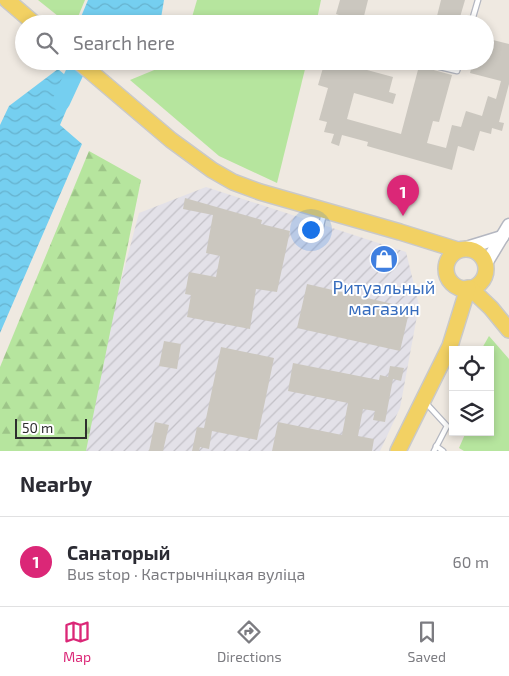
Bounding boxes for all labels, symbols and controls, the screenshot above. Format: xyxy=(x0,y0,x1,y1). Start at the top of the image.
search box xyxy=(15,15,494,70)
icon: search xyxy=(33,29,61,57)
text: Search here xyxy=(73,31,175,54)
pin: 1 xyxy=(387,175,419,216)
your location xyxy=(298,217,324,243)
shop icon: Ритуальный магазин xyxy=(369,244,399,274)
place label: Ритуальный магазин xyxy=(333,276,435,319)
map controls xyxy=(449,346,494,436)
button: locate xyxy=(449,346,494,391)
button: layers xyxy=(449,391,494,436)
scale bar xyxy=(15,416,88,439)
text: 50 m xyxy=(22,419,53,436)
text: Nearby xyxy=(20,471,92,496)
text: Санаторый xyxy=(67,541,170,564)
text: 1 xyxy=(33,552,39,571)
text: 60 m xyxy=(453,552,489,571)
text: Bus stop · Кастрычніцкая вуліца xyxy=(67,564,305,583)
tab: Map xyxy=(63,618,91,665)
tab: Directions xyxy=(217,618,282,665)
tab: Saved xyxy=(408,618,446,665)

